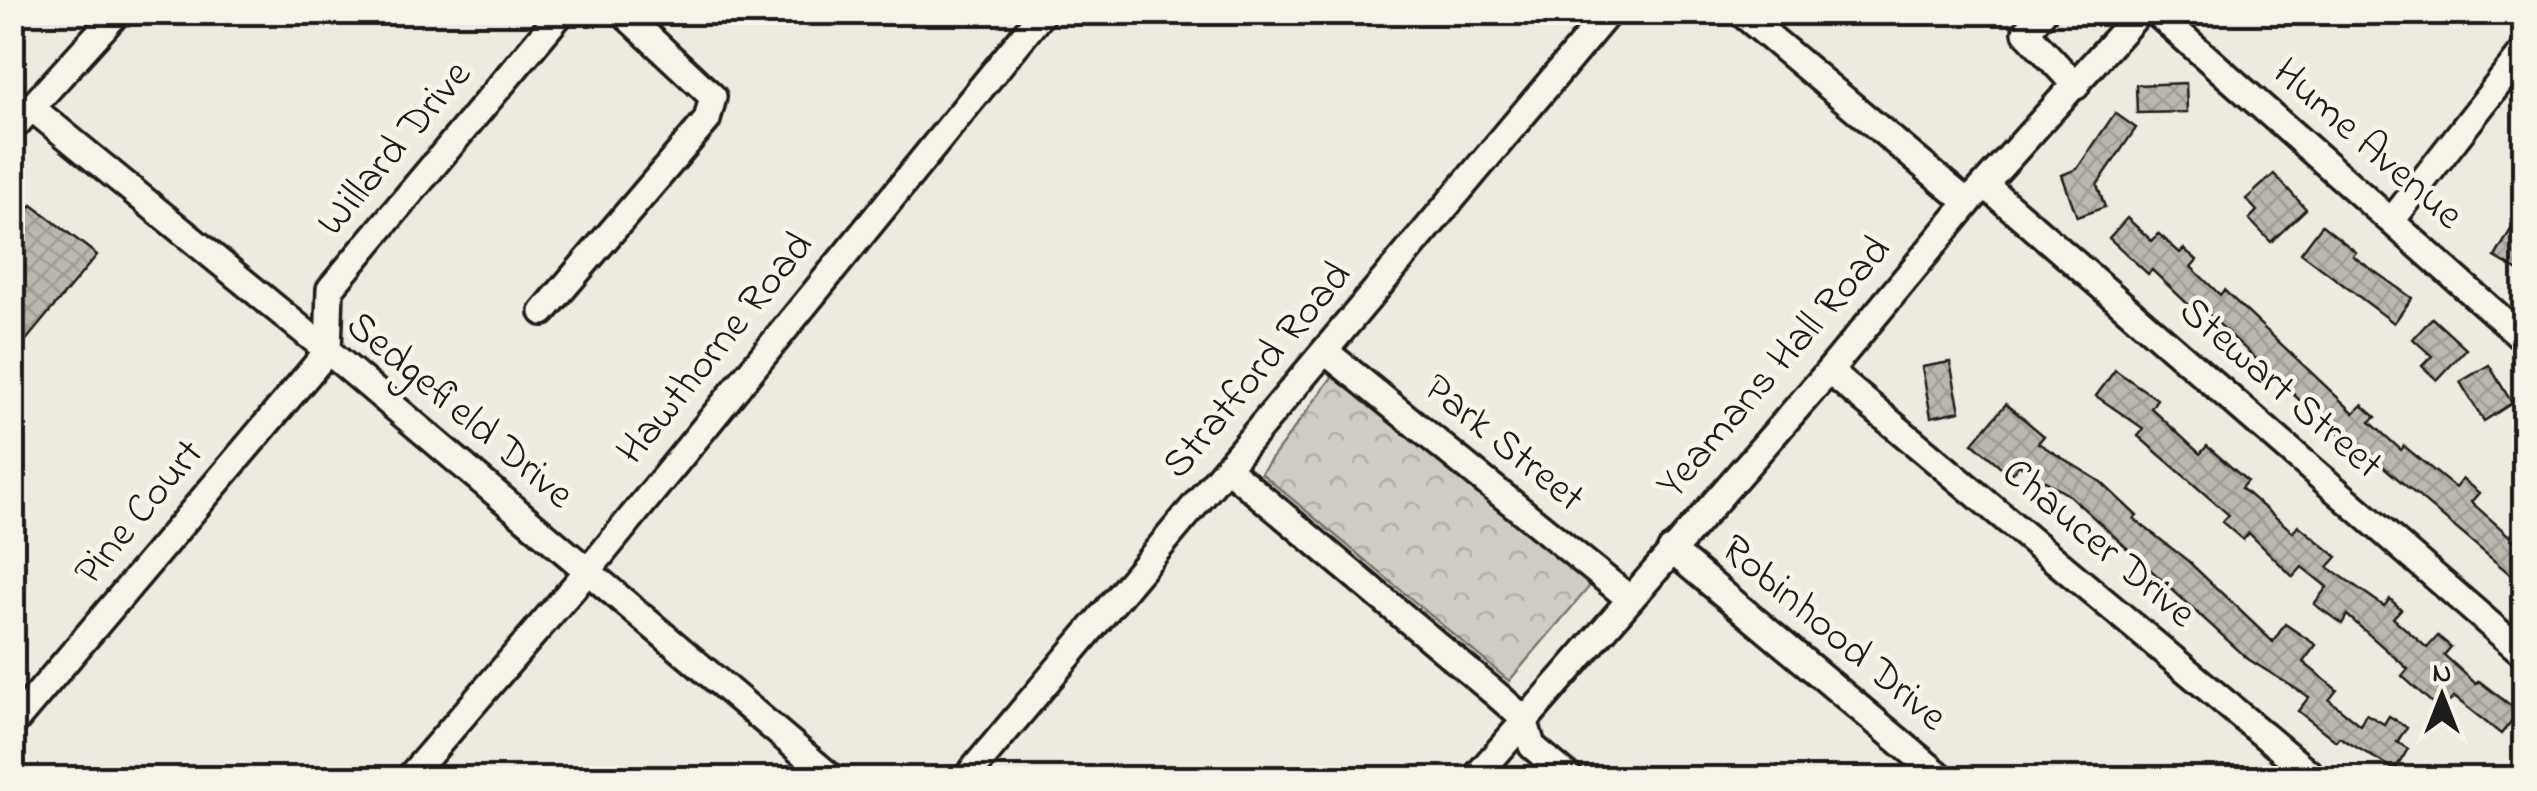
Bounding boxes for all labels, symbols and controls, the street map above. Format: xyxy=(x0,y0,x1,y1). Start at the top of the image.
street label: Hume Avenue xyxy=(2258,45,2476,245)
street label: Willard Drive xyxy=(303,47,487,251)
street label: Hawthorne Road xyxy=(603,219,829,479)
street label: Yeamans Hall Road xyxy=(1643,223,1907,513)
street label: Stratford Road xyxy=(1148,249,1368,493)
street label: Stewart Street xyxy=(2164,283,2396,495)
street label: Sedgefield Drive xyxy=(331,297,587,525)
street label: Park Street xyxy=(1409,360,1597,528)
street label: Pine Court xyxy=(60,426,220,600)
street label: Chaucer Drive xyxy=(1987,444,2209,644)
street label: Robinhood Drive xyxy=(1706,521,1960,747)
north arrow xyxy=(2392,646,2492,746)
text: N xyxy=(2433,654,2451,695)

